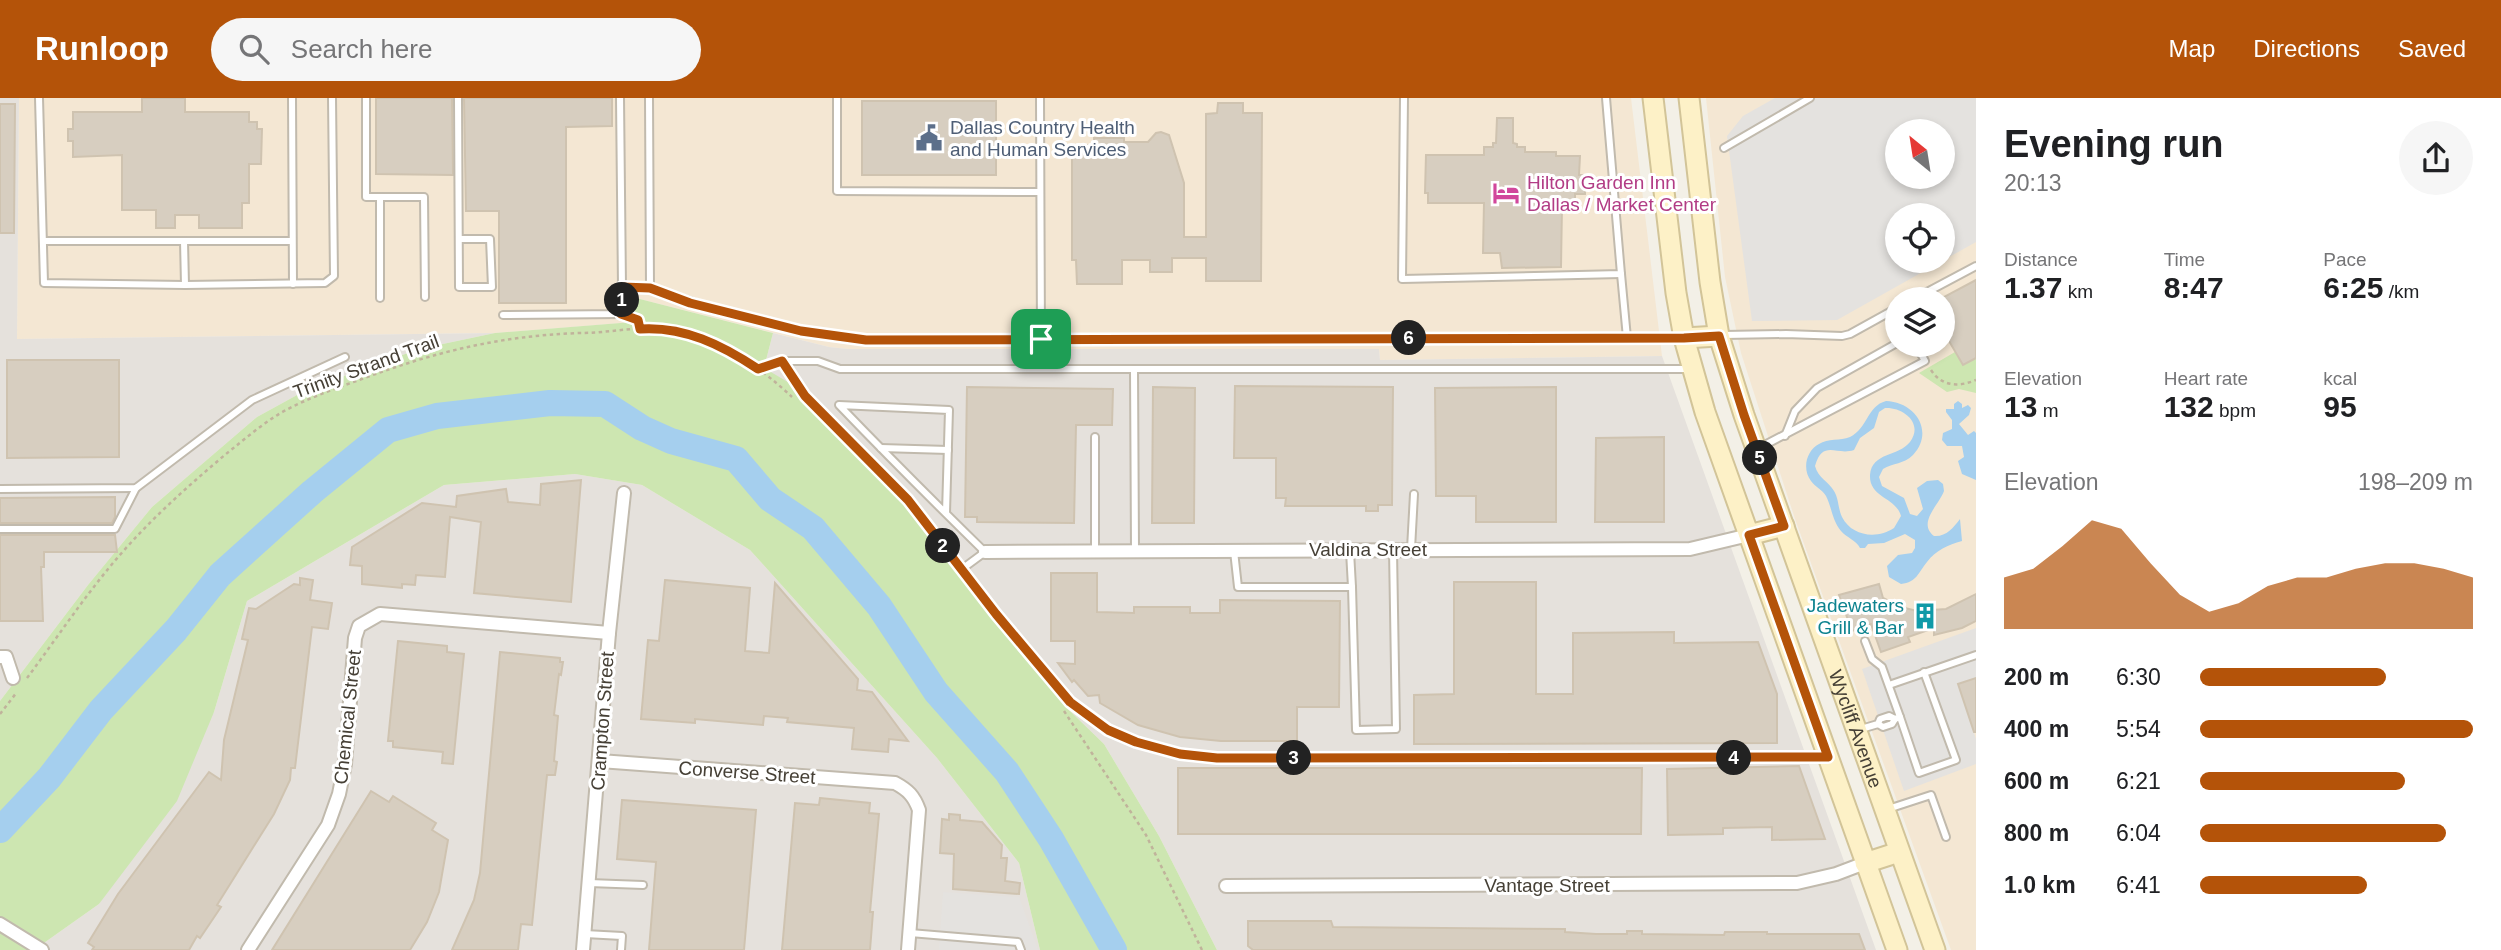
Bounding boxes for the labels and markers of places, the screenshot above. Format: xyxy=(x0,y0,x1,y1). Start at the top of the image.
place label: Dallas Country Health and Human Services xyxy=(950,117,1135,160)
public building icon: Dallas Country Health and Human Services xyxy=(914,123,944,153)
place label: Hilton Garden Inn Dallas / Market Center xyxy=(1527,172,1717,215)
hotel icon: Hilton Garden Inn Dallas / Market Center xyxy=(1491,178,1521,208)
pin: 1 xyxy=(604,282,640,318)
pin xyxy=(1011,309,1071,369)
pin: 6 xyxy=(1392,320,1426,356)
pin: 5 xyxy=(1742,440,1778,476)
pin: 2 xyxy=(926,528,960,564)
place label: Jadewaters Grill & Bar xyxy=(1807,595,1905,638)
building icon: Jadewaters Grill & Bar xyxy=(1910,601,1940,631)
pin: 3 xyxy=(1276,740,1312,776)
pin: 4 xyxy=(1716,740,1752,776)

